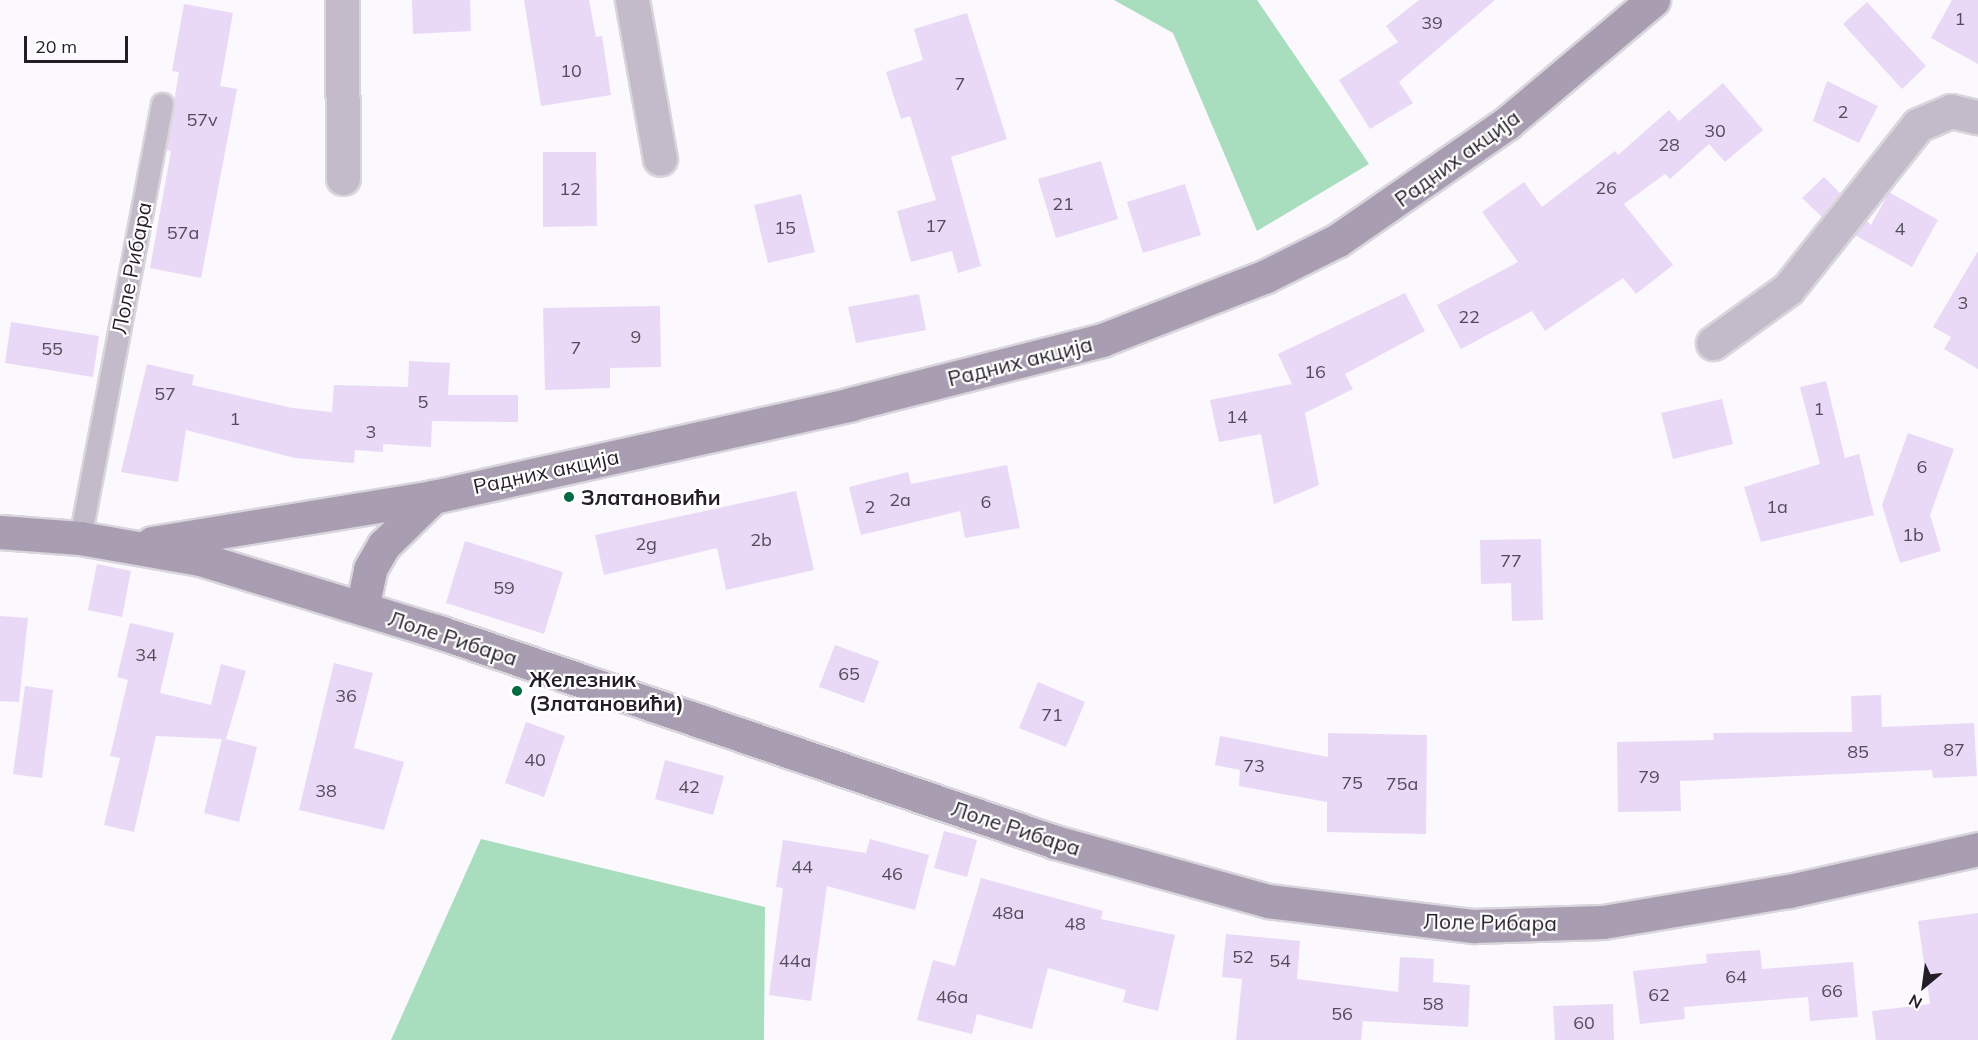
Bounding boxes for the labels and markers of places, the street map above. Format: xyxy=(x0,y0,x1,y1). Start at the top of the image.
place label: Златановићи xyxy=(581,484,721,510)
marker: Златановићи xyxy=(562,490,576,504)
place label: Железник (Златановићи) xyxy=(529,666,684,716)
marker: Железник (Златановићи) xyxy=(510,684,524,698)

